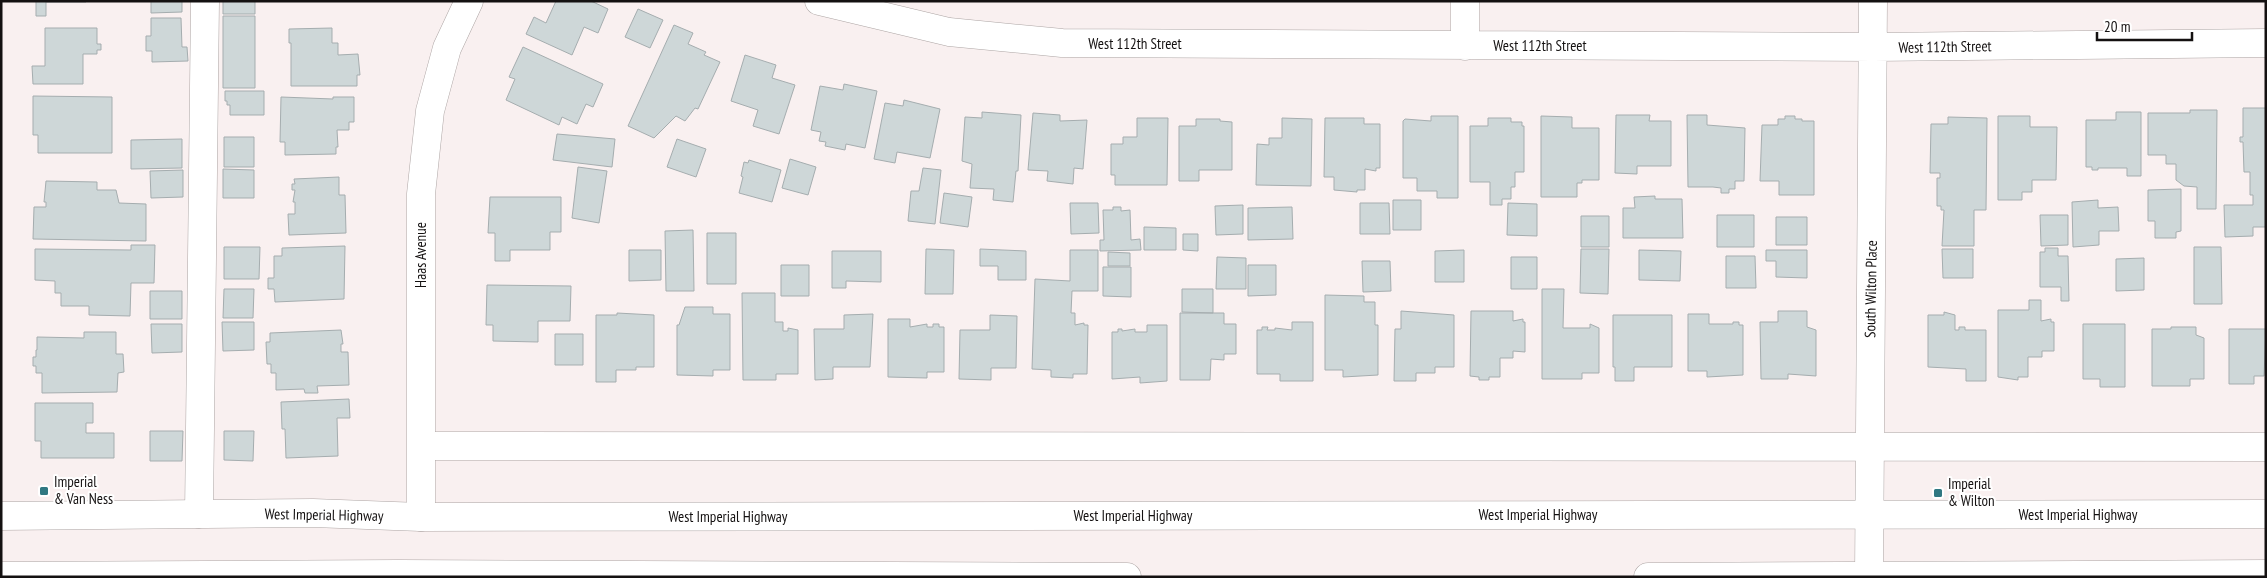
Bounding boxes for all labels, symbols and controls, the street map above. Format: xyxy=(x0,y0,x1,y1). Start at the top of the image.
scale bar xyxy=(2097,10,2192,42)
text: 20 m xyxy=(2104,17,2130,36)
street label: West 112th Street xyxy=(1088,34,1182,53)
street label: West 112th Street xyxy=(1493,36,1587,55)
street label: West 112th Street xyxy=(1898,36,1992,57)
street label: Haas Avenue xyxy=(411,222,430,288)
street label: South Wilton Place xyxy=(1860,240,1881,338)
place label: Imperial & Van Ness xyxy=(54,472,113,508)
place label: Imperial & Wilton xyxy=(1948,474,1995,510)
marker: Imperial & Van Ness xyxy=(38,485,50,497)
marker: Imperial & Wilton xyxy=(1932,487,1944,499)
street label: West Imperial Highway xyxy=(264,504,384,525)
street label: West Imperial Highway xyxy=(1479,505,1598,524)
street label: West Imperial Highway xyxy=(2019,505,2138,524)
street label: West Imperial Highway xyxy=(1074,506,1193,525)
street label: West Imperial Highway xyxy=(669,507,788,526)

